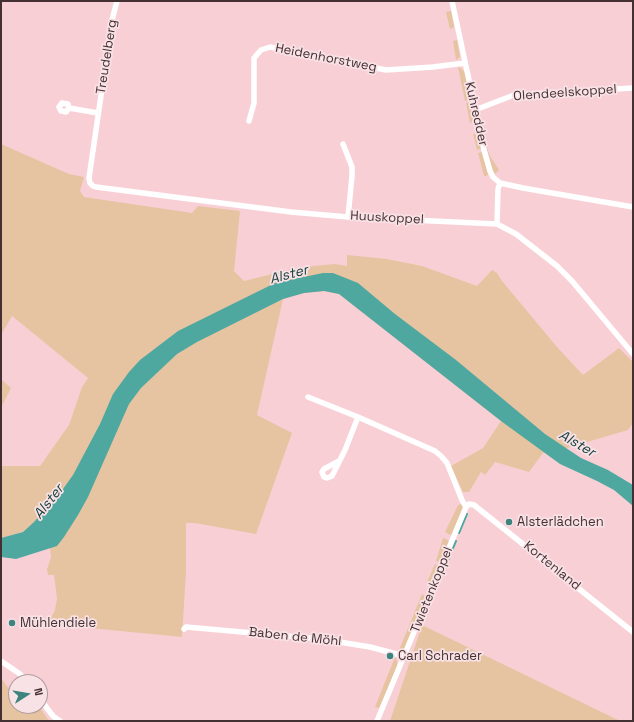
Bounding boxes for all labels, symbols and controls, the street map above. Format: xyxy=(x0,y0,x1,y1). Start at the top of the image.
street label: Treudelberg xyxy=(93,19,121,95)
street label: Heidenhorstweg xyxy=(274,40,378,76)
street label: Kuhredder xyxy=(461,80,491,148)
street label: Olendeelskoppel xyxy=(513,82,617,104)
street label: Huuskoppel xyxy=(350,208,424,228)
water label: Alster xyxy=(268,262,310,288)
water label: Alster xyxy=(556,427,598,461)
water label: Alster xyxy=(30,481,68,523)
place label: Alsterlädchen xyxy=(517,514,604,530)
marker: Alsterlädchen xyxy=(504,517,514,527)
street label: Kortenland xyxy=(520,538,584,594)
street label: Twietenkoppel xyxy=(408,545,456,635)
place label: Mühlendiele xyxy=(20,615,96,631)
marker: Mühlendiele xyxy=(7,618,17,628)
street label: Baben de Möhl xyxy=(248,624,342,650)
place label: Carl Schrader xyxy=(398,648,482,664)
marker: Carl Schrader xyxy=(385,651,395,661)
north arrow xyxy=(8,674,48,714)
text: N xyxy=(31,687,46,697)

